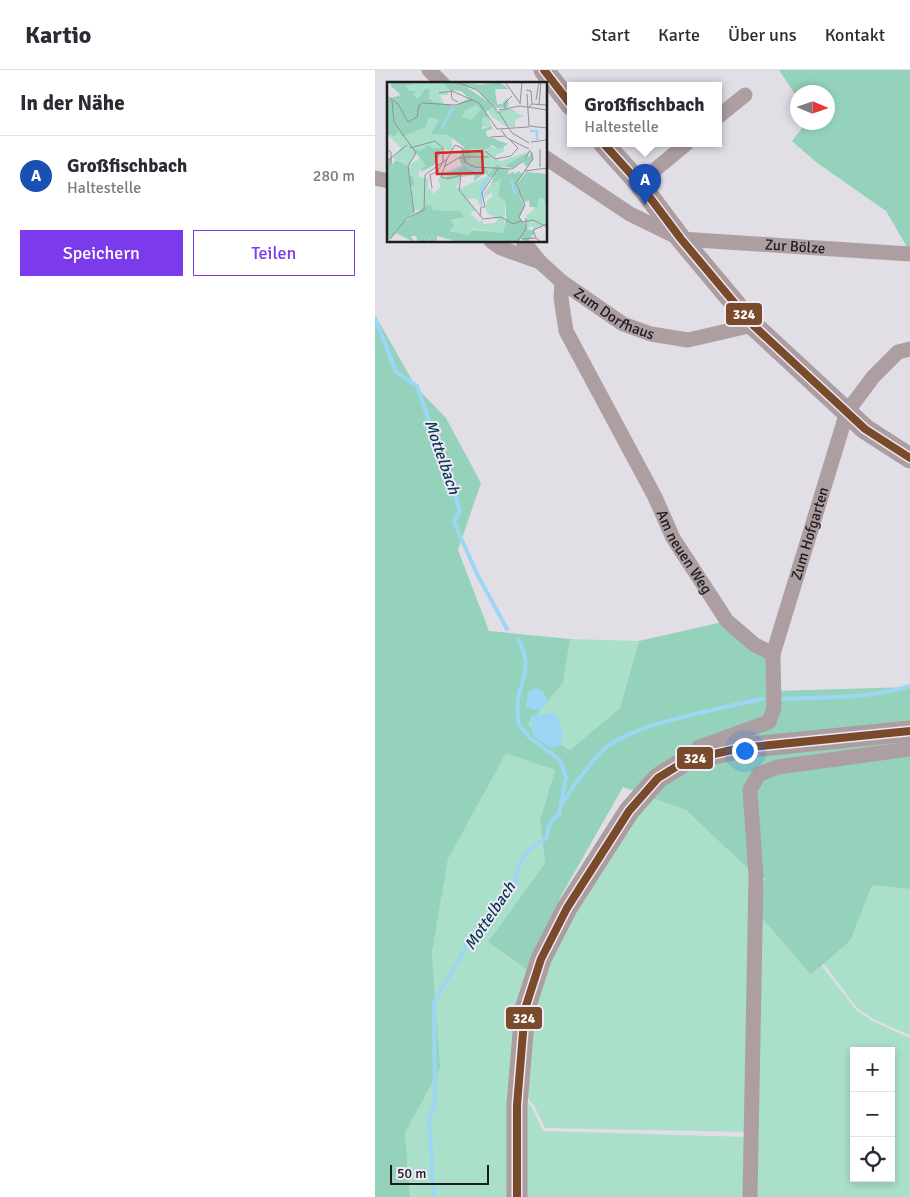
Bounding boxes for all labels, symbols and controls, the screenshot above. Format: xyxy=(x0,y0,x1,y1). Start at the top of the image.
text: Kartio xyxy=(25,20,91,50)
text: Start xyxy=(591,24,630,46)
text: Karte xyxy=(658,24,700,46)
text: Über uns xyxy=(728,24,797,46)
text: Kontakt xyxy=(825,24,885,46)
inset map xyxy=(387,82,547,242)
popup xyxy=(567,82,722,147)
north arrow xyxy=(790,85,835,130)
text: In der Nähe xyxy=(20,90,125,116)
text: Großfischbach xyxy=(584,93,705,117)
text: Haltestelle xyxy=(584,117,659,137)
text: Großfischbach xyxy=(67,154,187,178)
pin: A xyxy=(629,164,661,205)
text: A xyxy=(31,166,41,186)
text: 280 m xyxy=(313,166,355,186)
text: Haltestelle xyxy=(67,178,141,198)
button: Speichern xyxy=(20,230,183,276)
button: Teilen xyxy=(193,230,355,276)
street label: Zur Bölze xyxy=(764,236,826,257)
street label: Zum Dorfhaus xyxy=(570,284,657,344)
line badge: 324 xyxy=(725,302,763,326)
text: 324 xyxy=(733,306,756,323)
water label: Mottelbach xyxy=(420,417,465,498)
street label: Zum Hofgarten xyxy=(787,485,833,582)
street label: Am neuen Weg xyxy=(653,507,716,597)
your location xyxy=(732,738,758,764)
line badge: 324 xyxy=(676,746,714,770)
text: 324 xyxy=(684,750,707,767)
water label: Mottelbach xyxy=(460,877,521,954)
line badge: 324 xyxy=(505,1006,543,1030)
text: 324 xyxy=(513,1010,536,1027)
map controls xyxy=(850,1047,895,1182)
button: + xyxy=(850,1047,895,1092)
button: − xyxy=(850,1092,895,1137)
button: locate xyxy=(850,1137,895,1182)
scale bar xyxy=(390,1162,489,1185)
text: 50 m xyxy=(397,1165,426,1182)

